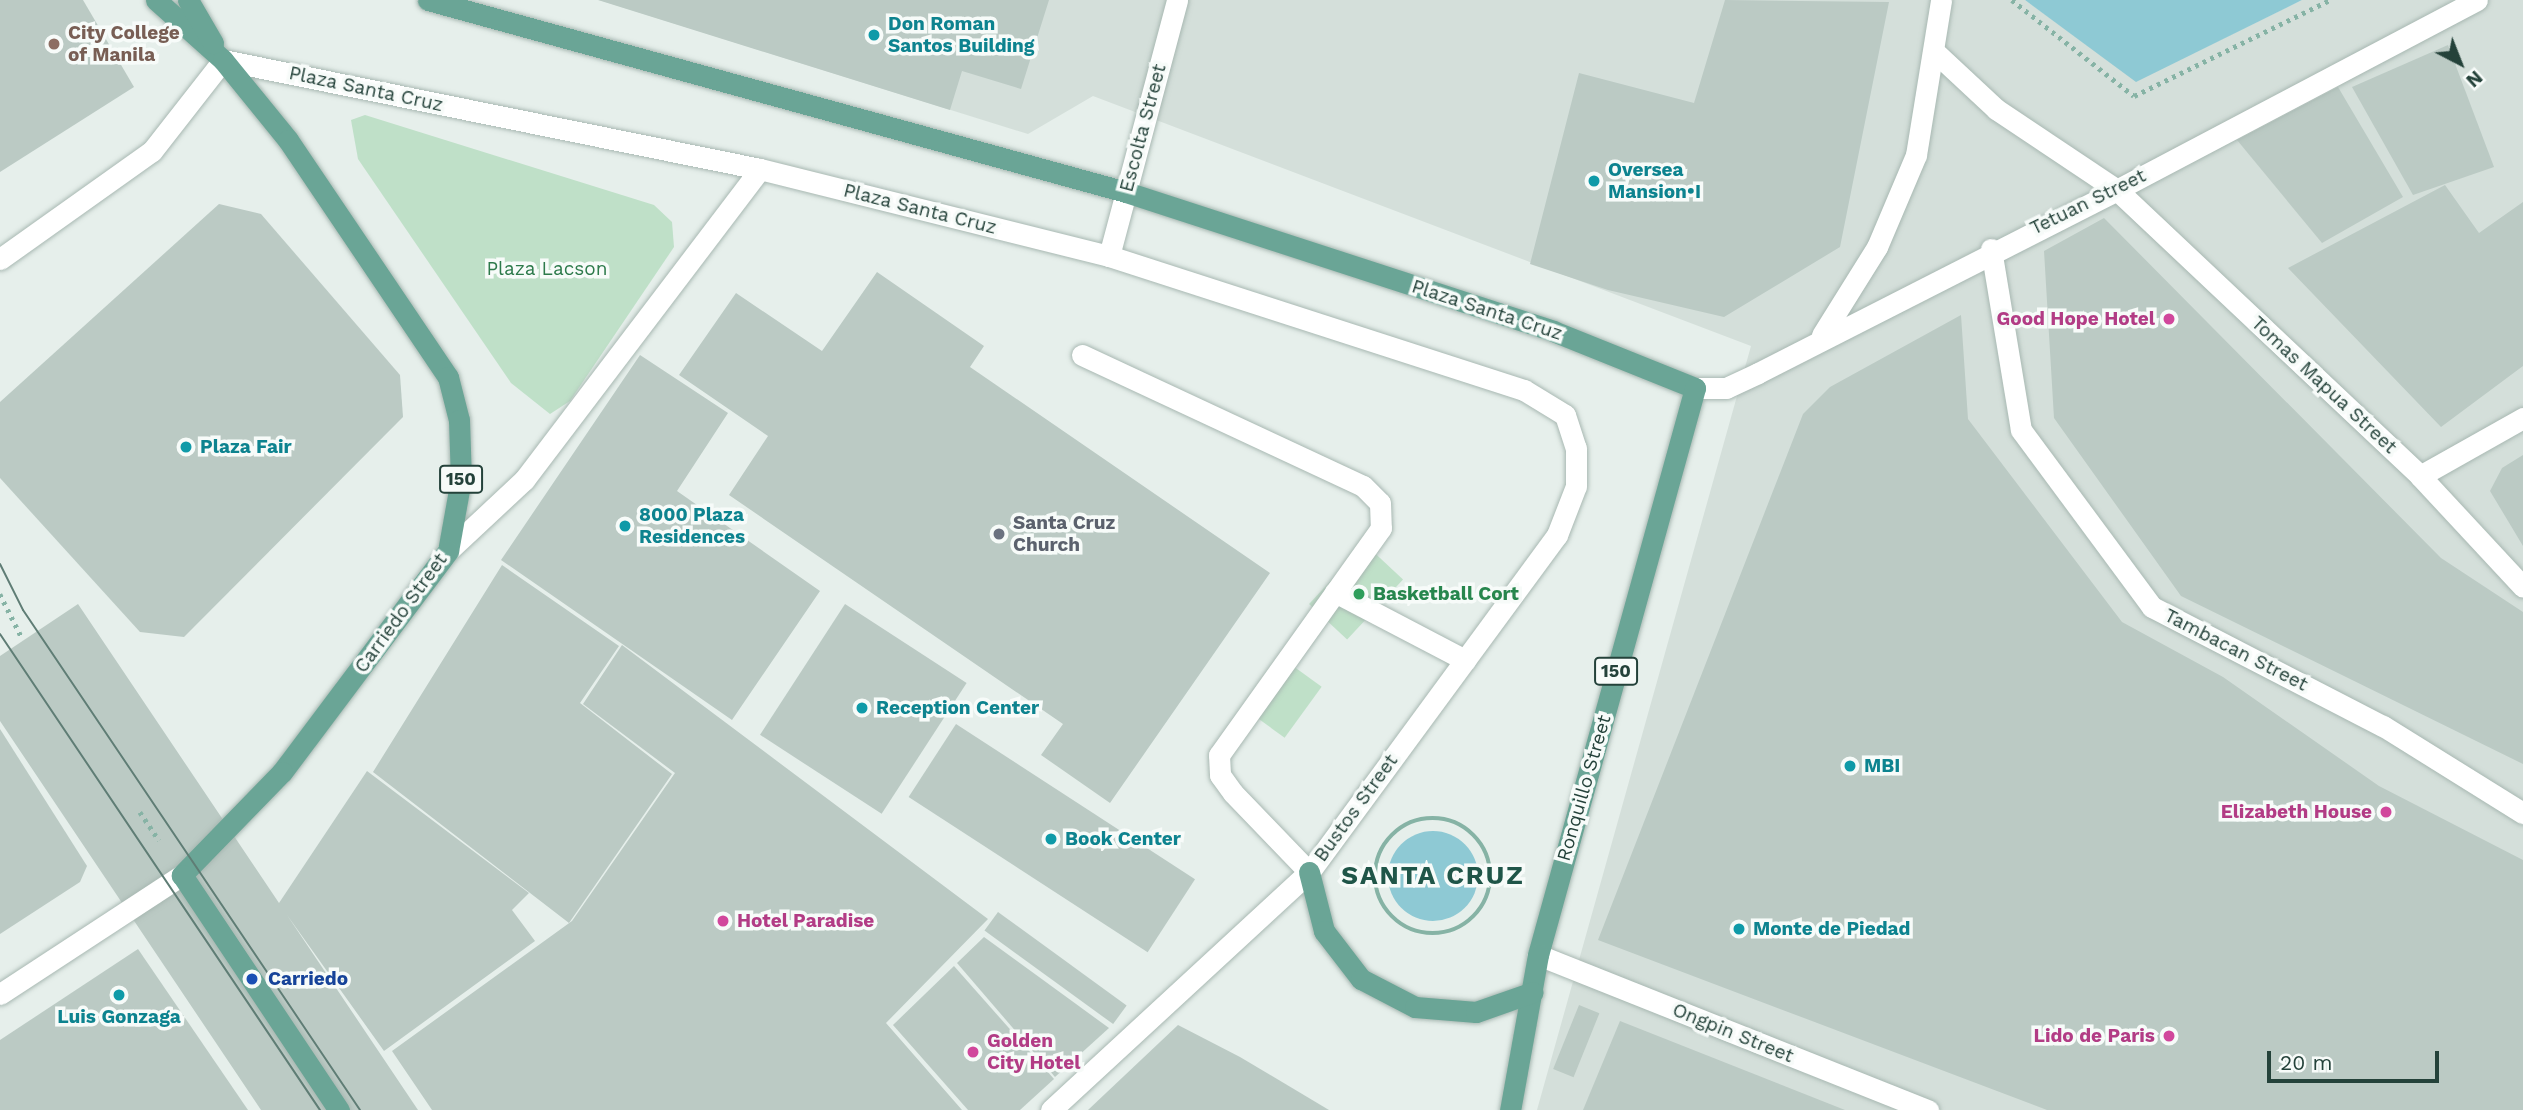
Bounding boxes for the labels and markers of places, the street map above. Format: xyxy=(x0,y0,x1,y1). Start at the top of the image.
place label: Don Roman Santos Building xyxy=(888,13,1035,57)
place label: City College of Manila xyxy=(68,22,180,66)
marker: Don Roman Santos Building xyxy=(866,27,882,43)
marker: City College of Manila xyxy=(46,36,62,52)
place label: Oversea Mansion•I xyxy=(1608,159,1701,203)
marker: Oversea Mansion•I xyxy=(1586,173,1602,189)
place label: Good Hope Hotel xyxy=(1997,308,2155,330)
marker: Good Hope Hotel xyxy=(2161,311,2177,327)
place label: Plaza Fair xyxy=(200,436,292,458)
marker: Plaza Fair xyxy=(178,439,194,455)
place label: 8000 Plaza Residences xyxy=(639,504,745,548)
place label: Santa Cruz Church xyxy=(1013,512,1115,556)
marker: 8000 Plaza Residences xyxy=(617,518,633,534)
marker: Santa Cruz Church xyxy=(991,526,1007,542)
place label: Basketball Cort xyxy=(1373,583,1519,605)
marker: Basketball Cort xyxy=(1351,586,1367,602)
place label: Reception Center xyxy=(876,697,1039,719)
marker: Reception Center xyxy=(854,700,870,716)
place label: MBI xyxy=(1864,755,1900,777)
marker: MBI xyxy=(1842,758,1858,774)
place label: Elizabeth House xyxy=(2221,801,2372,823)
marker: Elizabeth House xyxy=(2378,804,2394,820)
place label: Book Center xyxy=(1065,828,1181,850)
marker: Book Center xyxy=(1043,831,1059,847)
place label: Hotel Paradise xyxy=(737,910,875,932)
marker: Hotel Paradise xyxy=(715,913,731,929)
place label: Monte de Piedad xyxy=(1753,918,1910,940)
marker: Monte de Piedad xyxy=(1731,921,1747,937)
place label: Carriedo xyxy=(268,968,348,990)
marker: Carriedo xyxy=(242,969,262,989)
marker: Luis Gonzaga xyxy=(111,987,127,1003)
place label: Luis Gonzaga xyxy=(57,1006,181,1028)
place label: Lido de Paris xyxy=(2033,1025,2155,1047)
marker: Lido de Paris xyxy=(2161,1028,2177,1044)
place label: Golden City Hotel xyxy=(987,1030,1081,1074)
marker: Golden City Hotel xyxy=(965,1044,981,1060)

